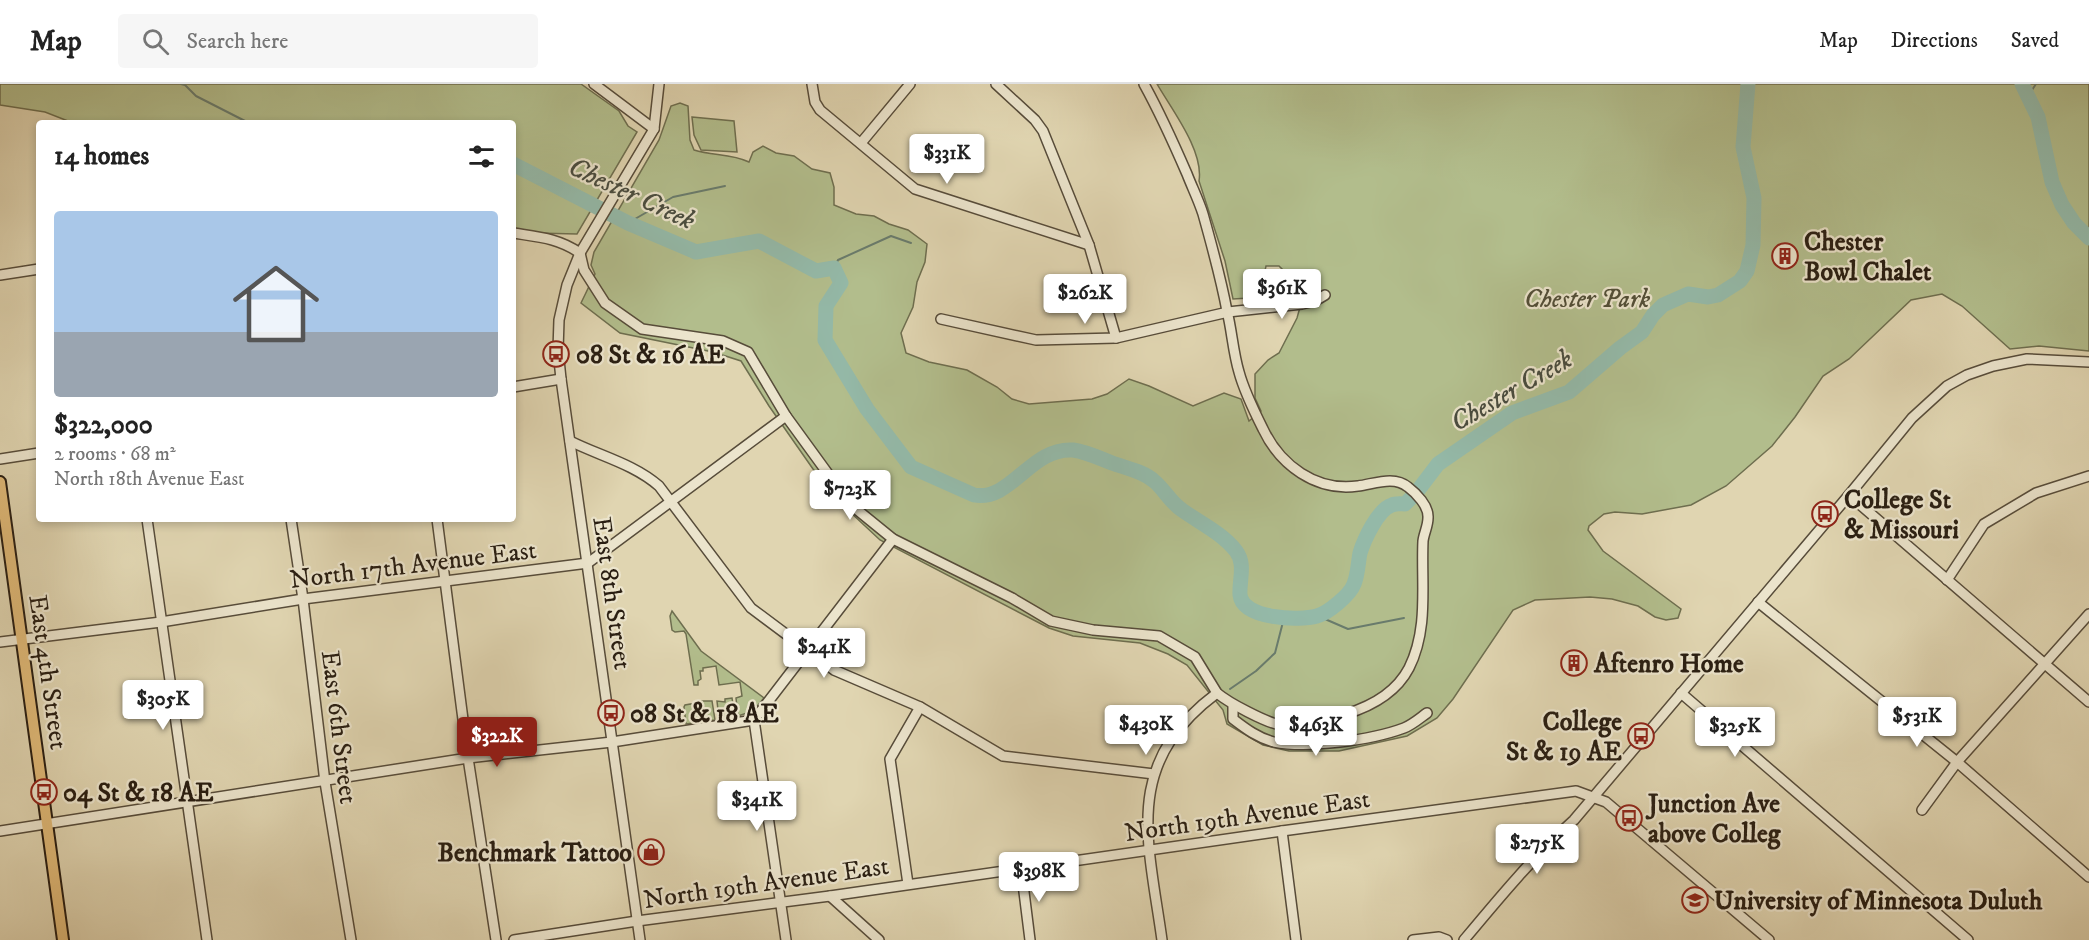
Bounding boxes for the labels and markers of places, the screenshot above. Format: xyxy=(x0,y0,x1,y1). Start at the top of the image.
pin: $331K xyxy=(905,134,989,185)
place label: Chester Bowl Chalet xyxy=(1804,226,1932,289)
building icon: Chester Bowl Chalet xyxy=(1770,241,1800,271)
pin: $361K xyxy=(1240,269,1324,320)
pin: $262K xyxy=(1043,274,1127,325)
bus stop icon: 08 St & 16 AE xyxy=(541,339,571,369)
place label: 08 St & 16 AE xyxy=(576,339,725,372)
pin: $723K xyxy=(808,470,892,521)
place label: College St & Missouri xyxy=(1844,484,1959,547)
bus stop icon: College St & Missouri xyxy=(1810,499,1840,529)
pin: $241K xyxy=(782,628,866,679)
building icon: Aftenro Home xyxy=(1559,648,1589,678)
place label: Aftenro Home xyxy=(1593,648,1744,681)
pin: $305K xyxy=(121,680,205,731)
pin: $531K xyxy=(1875,697,1959,748)
bus stop icon: 08 St & 18 AE xyxy=(596,698,626,728)
place label: 08 St & 18 AE xyxy=(630,698,779,731)
pin: $430K xyxy=(1104,705,1188,756)
pin: $463K xyxy=(1274,706,1358,757)
place label: College St & 19 AE xyxy=(1506,706,1622,769)
pin: $325K xyxy=(1693,707,1777,758)
pin: $322K xyxy=(455,717,539,768)
bus stop icon: College St & 19 AE xyxy=(1626,721,1656,751)
bus stop icon: 04 St & 18 AE xyxy=(29,777,59,807)
place label: 04 St & 18 AE xyxy=(63,777,214,810)
pin: $341K xyxy=(715,781,799,832)
place label: Junction Ave above Colleg xyxy=(1645,788,1782,851)
bus stop icon: Junction Ave above Colleg xyxy=(1614,803,1644,833)
pin: $275K xyxy=(1495,824,1579,875)
place label: Benchmark Tattoo xyxy=(438,837,632,870)
shop icon: Benchmark Tattoo xyxy=(636,837,666,867)
pin: $398K xyxy=(997,852,1081,903)
school or university icon: University of Minnesota Duluth xyxy=(1680,885,1710,915)
place label: University of Minnesota Duluth xyxy=(1714,885,2043,918)

